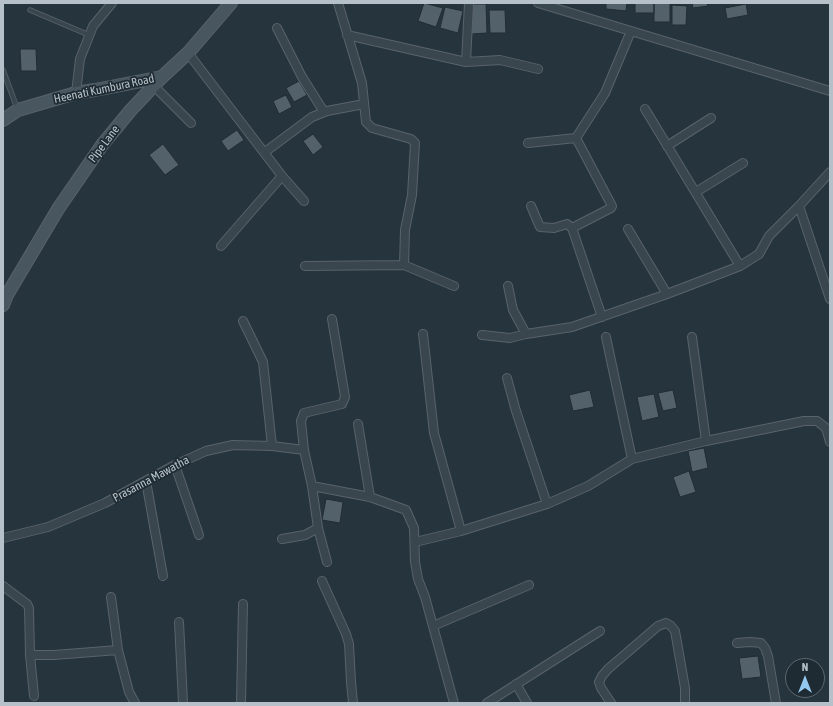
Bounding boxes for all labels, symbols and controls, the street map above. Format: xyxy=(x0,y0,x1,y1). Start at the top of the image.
street label: Heenati Kumbura Road xyxy=(53,71,155,107)
street label: Pipe Lane xyxy=(85,123,123,165)
street label: Prasanna Mawatha xyxy=(110,453,192,505)
north arrow xyxy=(785,658,825,698)
text: N xyxy=(802,661,808,673)

